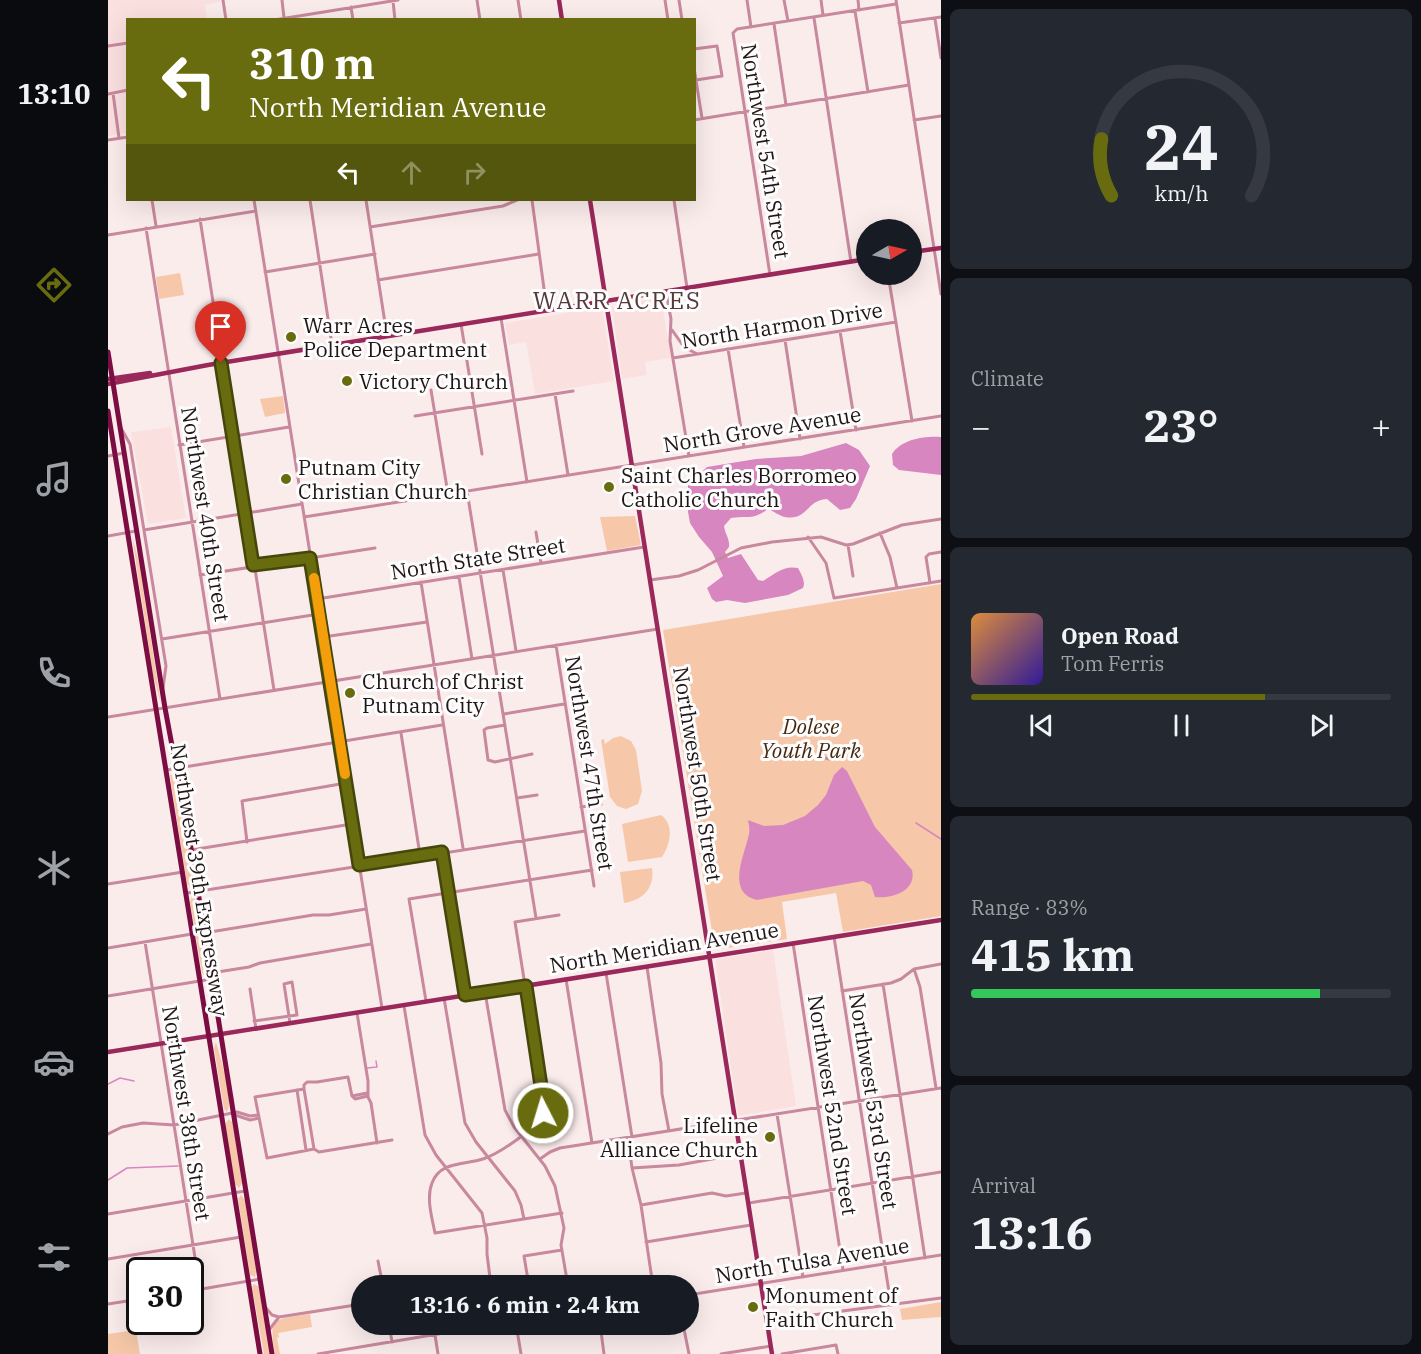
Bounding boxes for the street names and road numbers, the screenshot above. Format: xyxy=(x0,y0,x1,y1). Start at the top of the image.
street label: Northwest 54th Street xyxy=(735,41,797,261)
street label: North Harmon Drive xyxy=(679,295,885,355)
street label: North Grove Avenue xyxy=(661,400,863,458)
street label: Northwest 40th Street xyxy=(175,404,237,624)
street label: North State Street xyxy=(389,530,567,586)
street label: Northwest 47th Street xyxy=(559,653,621,873)
street label: Northwest 50th Street xyxy=(667,664,729,884)
street label: Northwest 39th Expressway xyxy=(165,742,236,1019)
street label: North Meridian Avenue xyxy=(548,915,780,979)
street label: Northwest 53rd Street xyxy=(843,991,905,1211)
street label: Northwest 52nd Street xyxy=(802,993,864,1217)
street label: Northwest 38th Street xyxy=(156,1003,218,1223)
street label: North Tulsa Avenue xyxy=(713,1231,911,1289)

